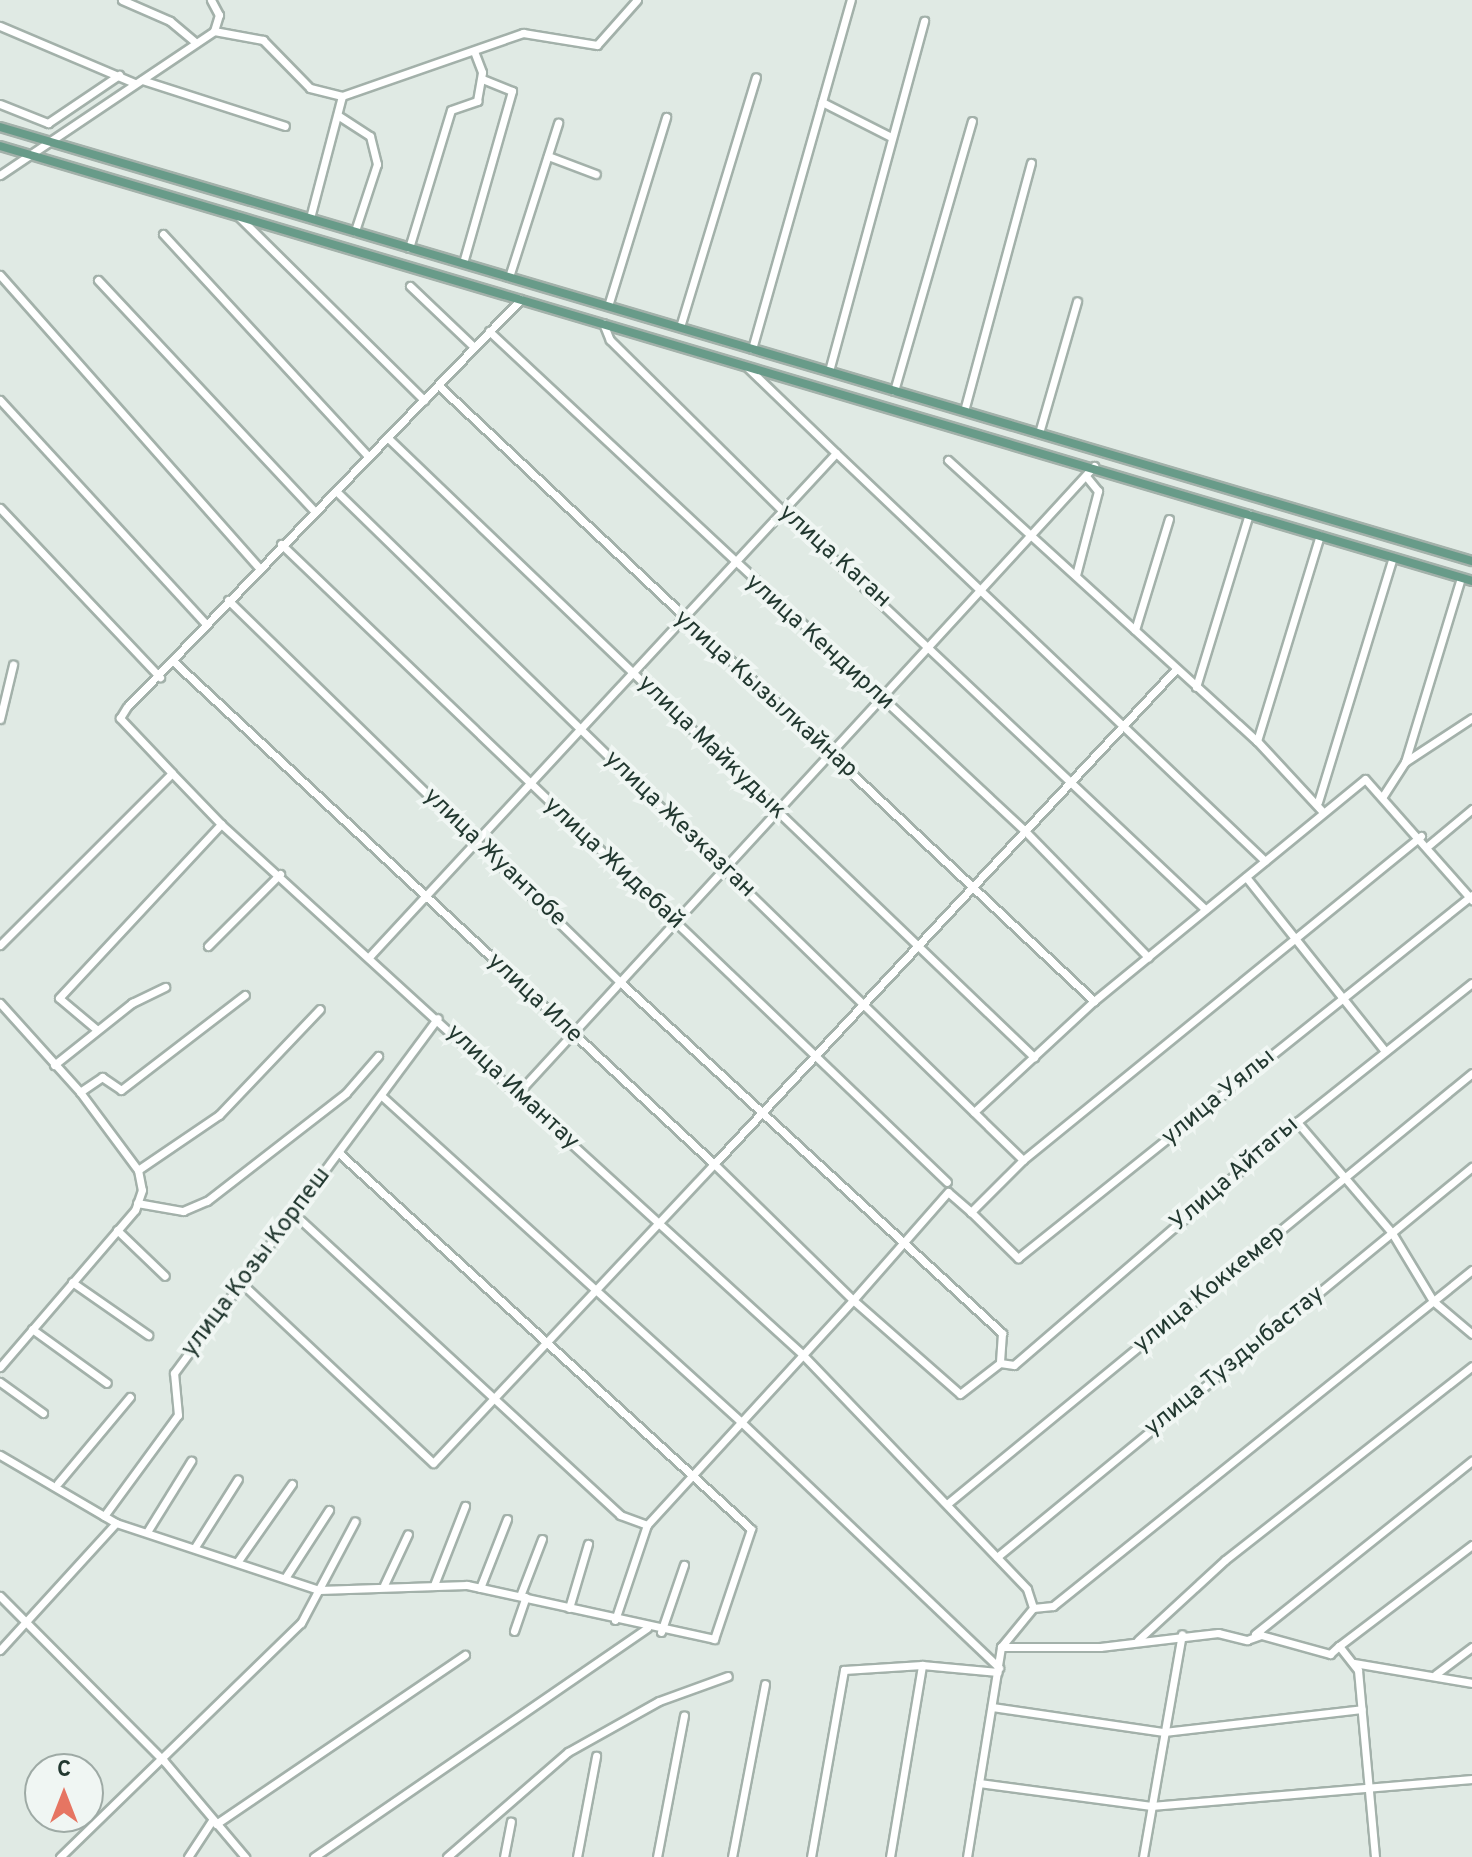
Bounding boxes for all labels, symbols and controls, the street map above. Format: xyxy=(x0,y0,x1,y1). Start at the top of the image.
street label: улица Каган xyxy=(772,499,896,615)
street label: улица Кендирли xyxy=(739,569,899,717)
street label: улица Кызылкайнар xyxy=(667,605,863,785)
street label: улица Майкудык xyxy=(631,670,791,826)
street label: улица Жезказган xyxy=(597,745,761,905)
street label: улица Жуантобе xyxy=(417,783,571,933)
street label: улица Жидебай xyxy=(537,792,689,936)
street label: улица Иле xyxy=(480,948,588,1050)
street label: улица Имантау xyxy=(439,1019,585,1157)
street label: улица Уялы xyxy=(1157,1044,1281,1152)
street label: Улица Айтагы xyxy=(1165,1111,1305,1239)
street label: улица Козы Корпеш xyxy=(176,1163,338,1363)
street label: улица Коккемер xyxy=(1128,1220,1292,1360)
street label: улица Туздыбастау xyxy=(1139,1280,1331,1444)
north arrow xyxy=(24,1753,104,1833)
text: С xyxy=(57,1757,71,1784)

